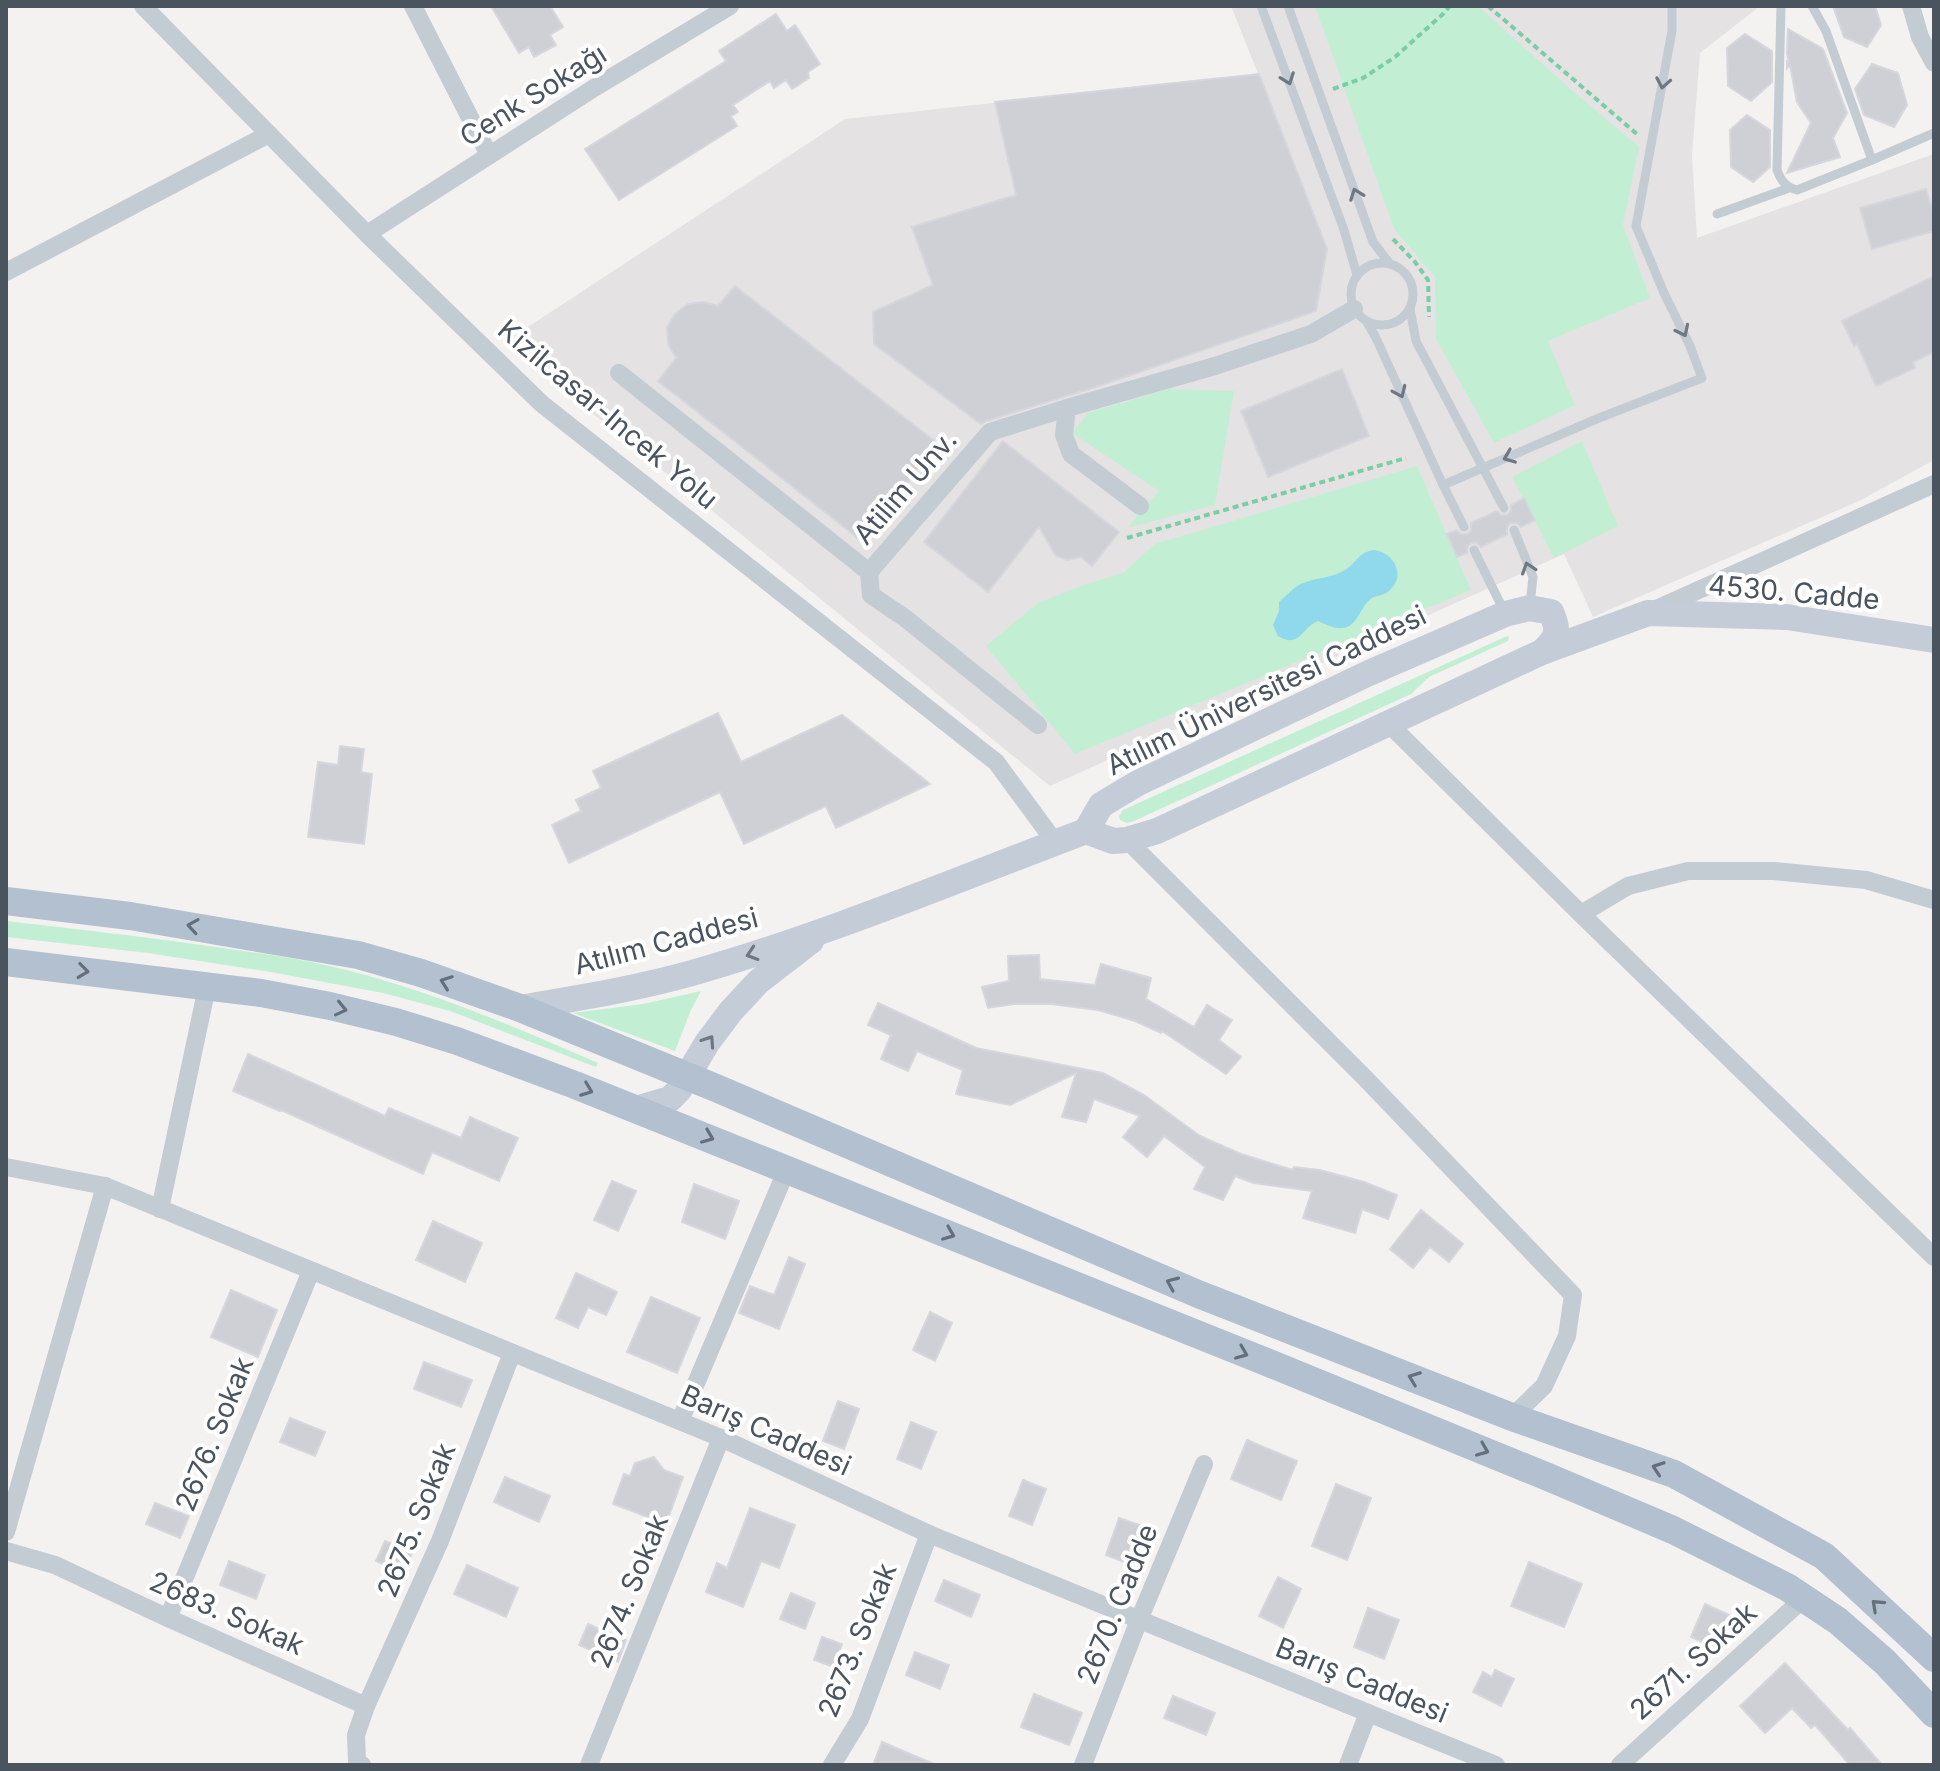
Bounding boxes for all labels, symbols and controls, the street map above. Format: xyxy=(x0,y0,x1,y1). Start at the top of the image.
street label: Cenk Sokağı xyxy=(453,37,613,153)
one-way arrow xyxy=(1278,71,1295,85)
one-way arrow xyxy=(1655,76,1672,90)
one-way arrow xyxy=(1350,188,1366,202)
street label: Kizilcasar-Incek Yolu xyxy=(491,312,725,516)
one-way arrow xyxy=(1673,322,1689,337)
one-way arrow xyxy=(1391,383,1407,398)
street label: Atilim Unv. xyxy=(846,423,964,551)
one-way arrow xyxy=(1503,447,1517,464)
one-way arrow xyxy=(1522,562,1538,576)
street label: 4530. Cadde xyxy=(1707,568,1881,616)
street label: Atılım Üniversitesi Caddesi xyxy=(1101,598,1431,782)
street label: Atılım Caddesi xyxy=(570,900,762,982)
one-way arrow xyxy=(186,918,200,935)
one-way arrow xyxy=(746,945,760,961)
one-way arrow xyxy=(77,962,90,979)
one-way arrow xyxy=(440,975,454,992)
one-way arrow xyxy=(333,999,347,1016)
one-way arrow xyxy=(699,1036,714,1050)
one-way arrow xyxy=(579,1080,593,1096)
one-way arrow xyxy=(700,1128,714,1144)
one-way arrow xyxy=(941,1225,955,1241)
one-way arrow xyxy=(1166,1277,1180,1293)
one-way arrow xyxy=(1234,1343,1248,1359)
street label: 2676. Sokak xyxy=(168,1352,260,1516)
one-way arrow xyxy=(1408,1372,1422,1388)
street label: Barış Caddesi xyxy=(676,1377,856,1483)
street label: 2675. Sokak xyxy=(370,1438,462,1602)
one-way arrow xyxy=(1475,1441,1489,1457)
one-way arrow xyxy=(1651,1462,1665,1478)
street label: 2674. Sokak xyxy=(583,1509,675,1673)
street label: 2670. Cadde xyxy=(1069,1519,1165,1689)
street label: 2673. Sokak xyxy=(811,1558,903,1722)
street label: 2683. Sokak xyxy=(144,1564,310,1662)
street label: 2671. Sokak xyxy=(1623,1595,1763,1727)
one-way arrow xyxy=(1871,1600,1886,1614)
street label: Barış Caddesi xyxy=(1271,1630,1453,1730)

